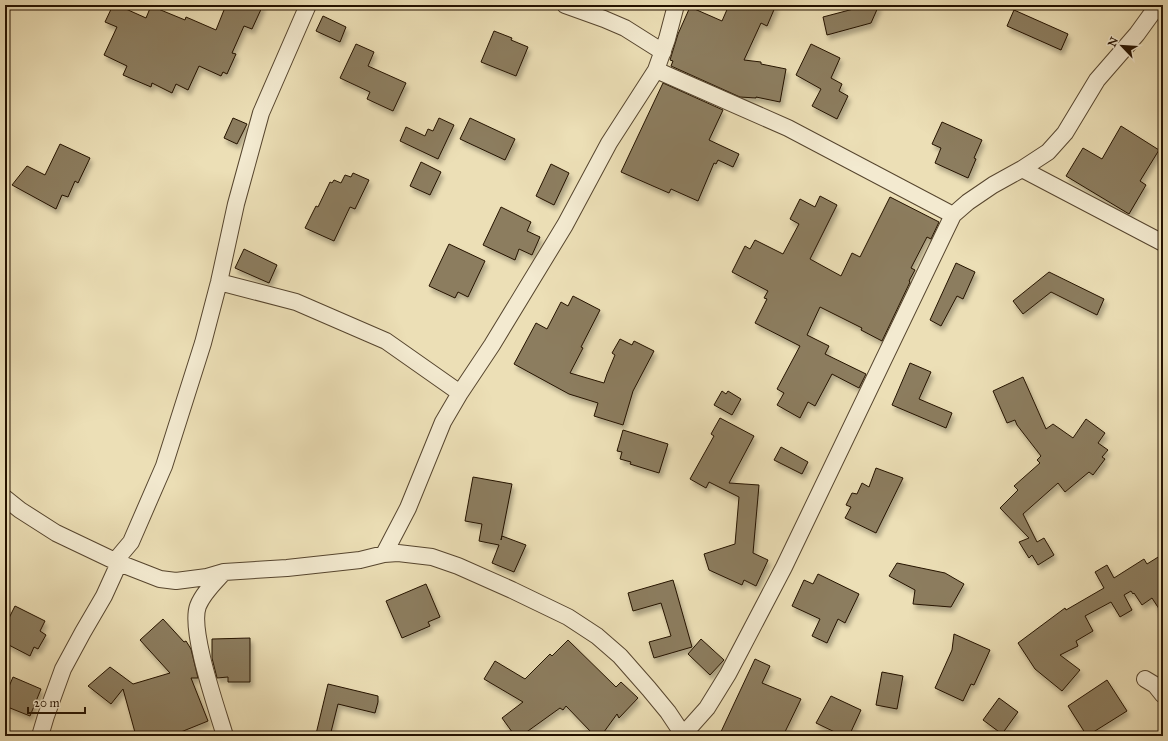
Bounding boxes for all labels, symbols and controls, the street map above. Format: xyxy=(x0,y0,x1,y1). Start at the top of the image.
north arrow xyxy=(1102,26,1142,66)
text: N xyxy=(1106,34,1122,49)
scale bar xyxy=(28,689,85,715)
text: 20 m xyxy=(34,696,60,710)

